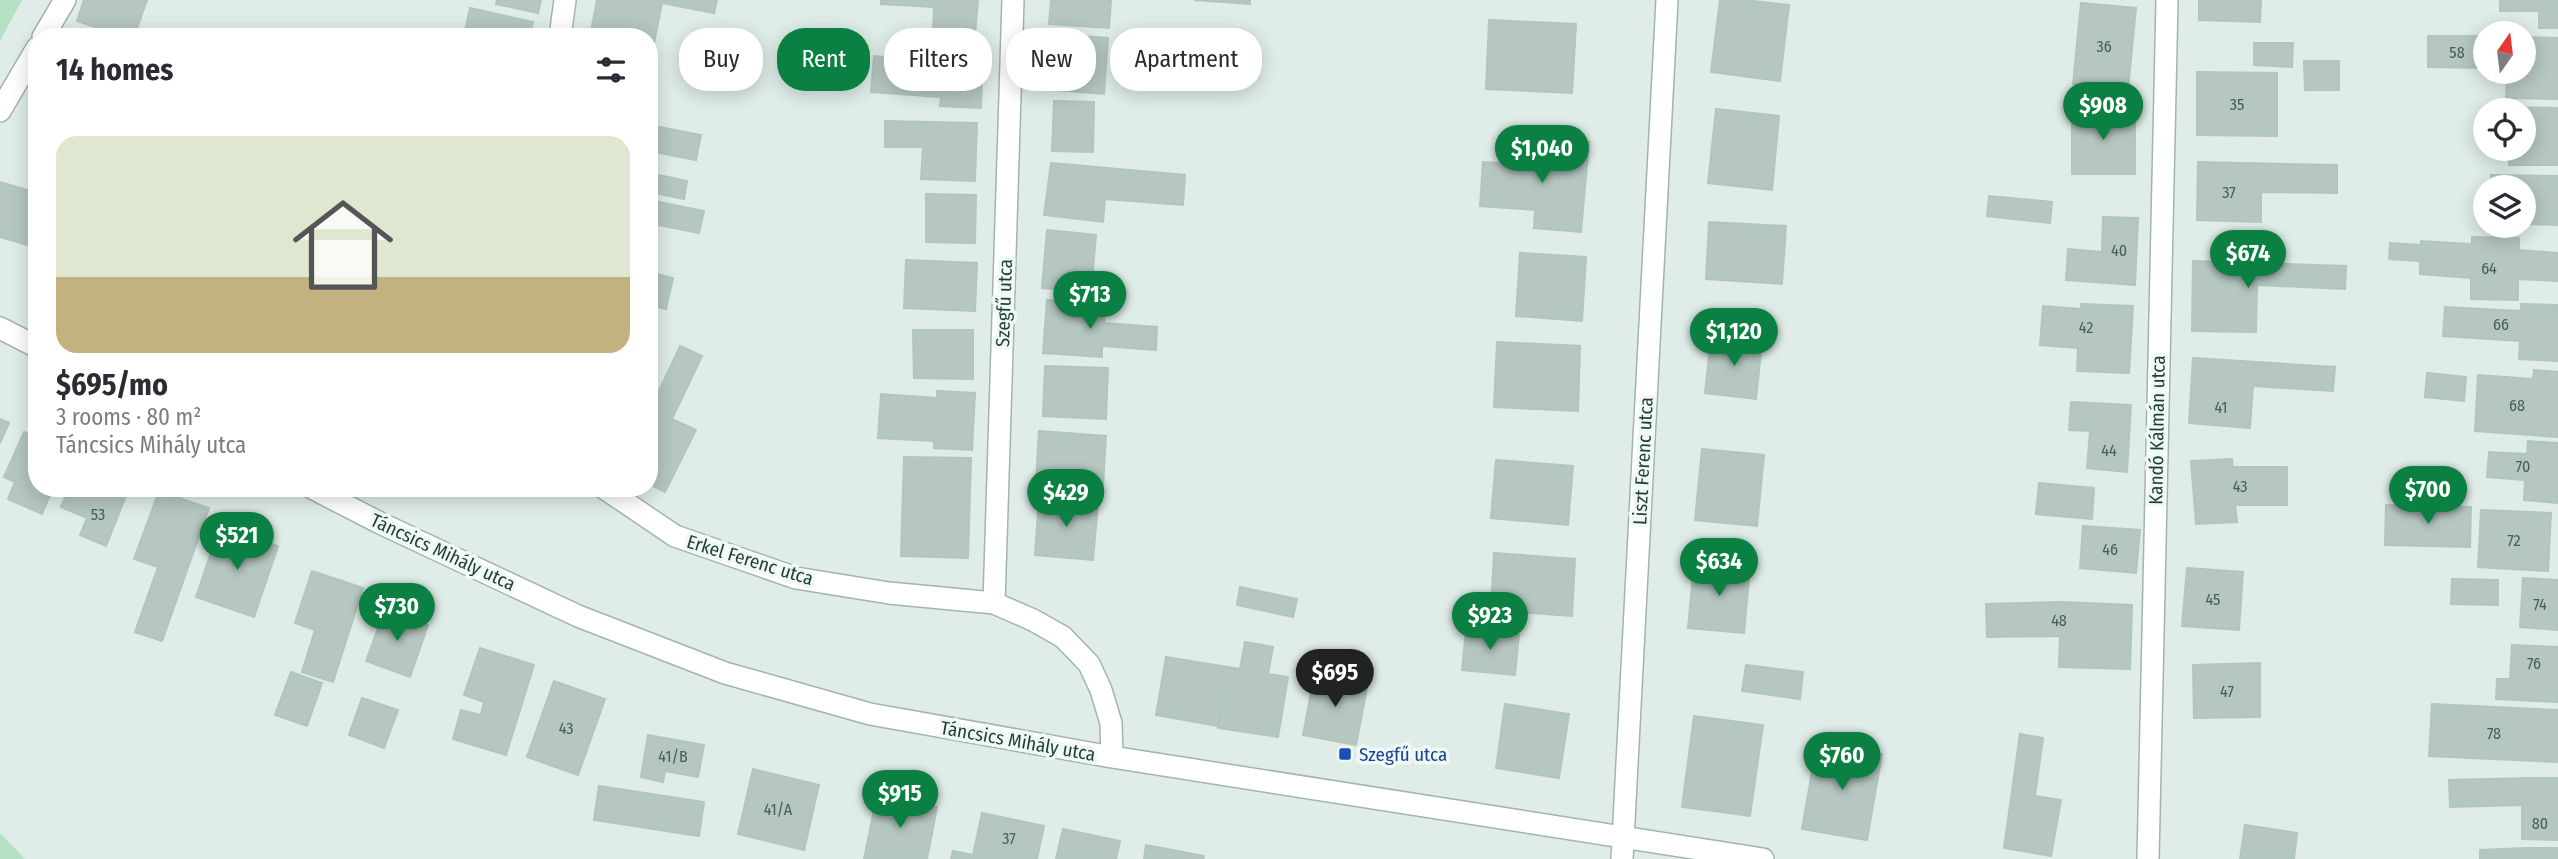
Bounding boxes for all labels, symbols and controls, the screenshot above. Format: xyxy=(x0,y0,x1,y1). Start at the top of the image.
north arrow xyxy=(2473,21,2536,84)
map controls xyxy=(2473,21,2536,238)
chip: Buy xyxy=(679,28,763,91)
chip: Rent xyxy=(777,28,870,91)
chip: Filters xyxy=(884,28,992,91)
chip: New xyxy=(1006,28,1096,91)
chip: Apartment xyxy=(1110,28,1262,91)
house number: 36 xyxy=(2096,37,2112,56)
house number: 58 xyxy=(2449,43,2465,62)
icon: filters xyxy=(592,51,630,89)
text: 14 homes xyxy=(56,52,173,88)
pin: $908 xyxy=(2062,82,2144,142)
text: $908 xyxy=(2079,91,2127,119)
house number: 35 xyxy=(2230,95,2244,114)
button: locate xyxy=(2473,98,2536,161)
pin: $1,040 xyxy=(1485,125,1599,185)
text: $1,040 xyxy=(1511,134,1573,162)
button: layers xyxy=(2473,175,2536,238)
icon: home xyxy=(280,182,406,308)
house number: 37 xyxy=(2222,183,2236,202)
pin: $674 xyxy=(2207,230,2289,290)
text: $674 xyxy=(2226,239,2270,267)
house number: 40 xyxy=(2111,241,2127,260)
street label: Szegfű utca xyxy=(991,258,1017,348)
house number: 64 xyxy=(2481,259,2497,278)
pin: $713 xyxy=(1049,272,1131,331)
text: $713 xyxy=(1069,280,1111,308)
pin: $1,120 xyxy=(1677,308,1791,368)
house number: 66 xyxy=(2493,315,2509,334)
text: $1,120 xyxy=(1706,317,1762,345)
house number: 42 xyxy=(2079,318,2093,337)
street label: Kandó Kálmán utca xyxy=(2144,355,2170,505)
text: $695/mo xyxy=(56,367,168,403)
house number: 68 xyxy=(2509,396,2525,415)
street label: Liszt Ferenc utca xyxy=(1628,397,1658,525)
house number: 41 xyxy=(2214,398,2228,417)
text: 3 rooms · 80 m² xyxy=(56,403,201,431)
text: Táncsics Mihály utca xyxy=(56,431,246,459)
house number: 44 xyxy=(2101,441,2117,460)
house number: 70 xyxy=(2516,457,2530,476)
pin: $700 xyxy=(2387,466,2469,526)
pin: $429 xyxy=(1025,470,1107,529)
text: $700 xyxy=(2405,475,2451,503)
house number: 43 xyxy=(2233,477,2247,496)
text: $429 xyxy=(1043,478,1089,506)
house number: 53 xyxy=(91,505,105,524)
street label: Táncsics Mihály utca xyxy=(367,508,519,596)
pin: $521 xyxy=(196,512,278,572)
text: $521 xyxy=(216,521,258,549)
street label: Erkel Ferenc utca xyxy=(684,530,816,590)
house number: 72 xyxy=(2507,531,2521,550)
pin: $634 xyxy=(1678,538,1760,598)
house number: 46 xyxy=(2102,540,2118,559)
text: $634 xyxy=(1696,547,1742,575)
pin: $730 xyxy=(356,584,438,643)
house number: 45 xyxy=(2206,590,2220,609)
text: $730 xyxy=(375,592,419,620)
pin: $923 xyxy=(1449,592,1531,652)
house number: 74 xyxy=(2533,595,2547,614)
text: $923 xyxy=(1468,601,1512,629)
house number: 48 xyxy=(2051,611,2067,630)
pin: $695 xyxy=(1294,650,1376,709)
house number: 76 xyxy=(2527,654,2541,673)
text: $695 xyxy=(1312,658,1358,686)
house number: 47 xyxy=(2220,682,2234,701)
street label: Táncsics Mihály utca xyxy=(939,716,1097,766)
house number: 43 xyxy=(559,719,573,738)
house number: 78 xyxy=(2487,724,2501,743)
pin: $760 xyxy=(1801,732,1883,792)
text: $760 xyxy=(1819,741,1865,769)
place label: Szegfű utca xyxy=(1359,743,1447,766)
marker: Szegfű utca xyxy=(1337,746,1353,762)
house number: 41/B xyxy=(658,747,688,766)
pin: $915 xyxy=(859,770,941,830)
text: $915 xyxy=(878,779,922,807)
house number: 41/A xyxy=(764,800,793,819)
house number: 80 xyxy=(2532,814,2548,833)
house number: 37 xyxy=(1002,829,1016,848)

